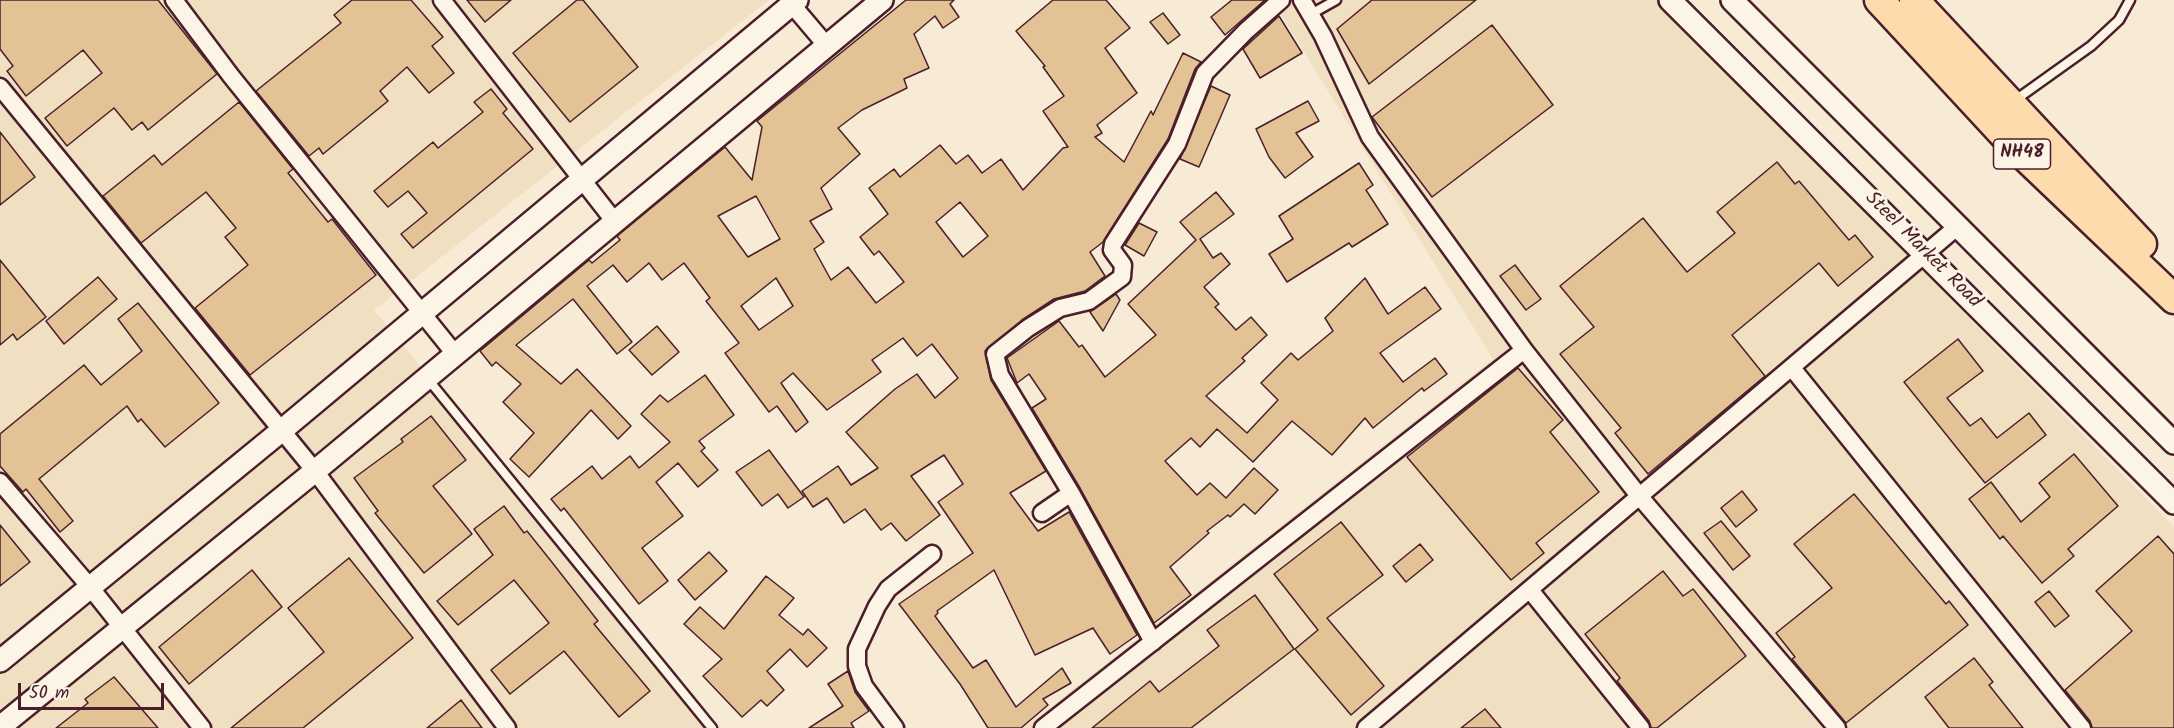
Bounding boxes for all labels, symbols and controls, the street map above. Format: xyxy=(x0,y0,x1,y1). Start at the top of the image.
road number: NH48 xyxy=(1994,139,2050,169)
street label: Steel Market Road xyxy=(1859,188,1985,314)
scale bar xyxy=(21,671,166,709)
text: 50 m xyxy=(29,679,69,708)

